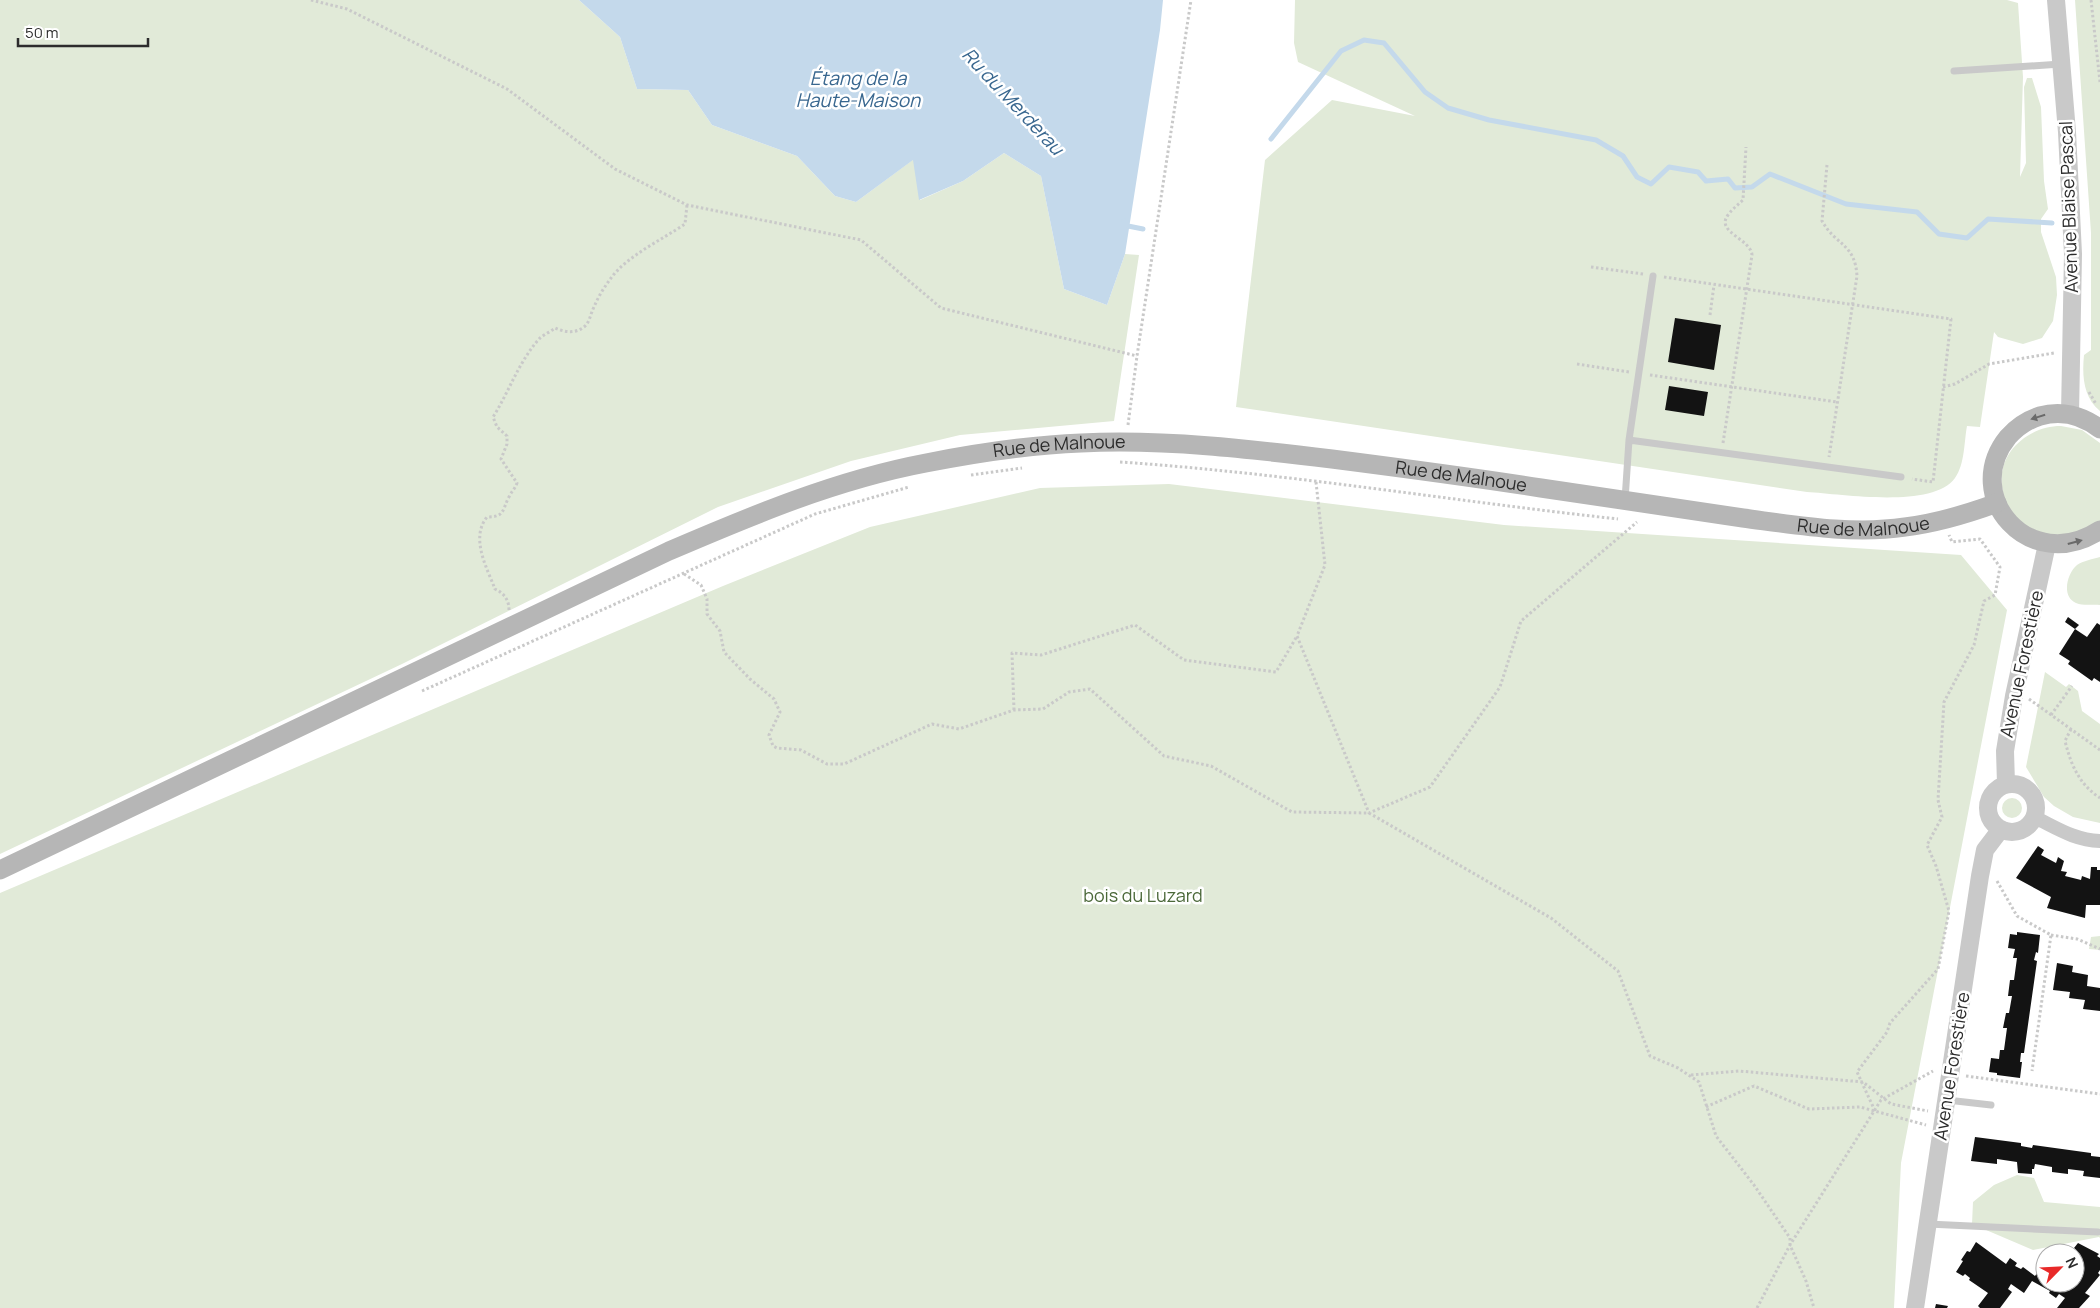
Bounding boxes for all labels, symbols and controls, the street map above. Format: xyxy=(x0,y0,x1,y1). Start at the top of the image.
scale bar xyxy=(18,15,148,47)
text: 50 m xyxy=(25,22,59,43)
water label: Ru du Merderau xyxy=(956,42,1071,162)
water label: Étang de la Haute-Maison xyxy=(796,65,921,113)
street label: Avenue Blaise Pascal xyxy=(2053,121,2083,294)
one-way arrow xyxy=(2031,413,2046,421)
street label: Rue de Malnoue xyxy=(991,429,1126,462)
street label: Rue de Malnoue xyxy=(1394,454,1529,497)
street label: Rue de Malnoue xyxy=(1796,510,1932,541)
one-way arrow xyxy=(2067,538,2082,546)
street label: Avenue Forestière xyxy=(1994,588,2048,740)
park label: bois du Luzard xyxy=(1083,883,1203,907)
street label: Avenue Forestière xyxy=(1927,990,1975,1142)
north arrow xyxy=(2035,1243,2085,1293)
text: N xyxy=(2062,1254,2083,1271)

